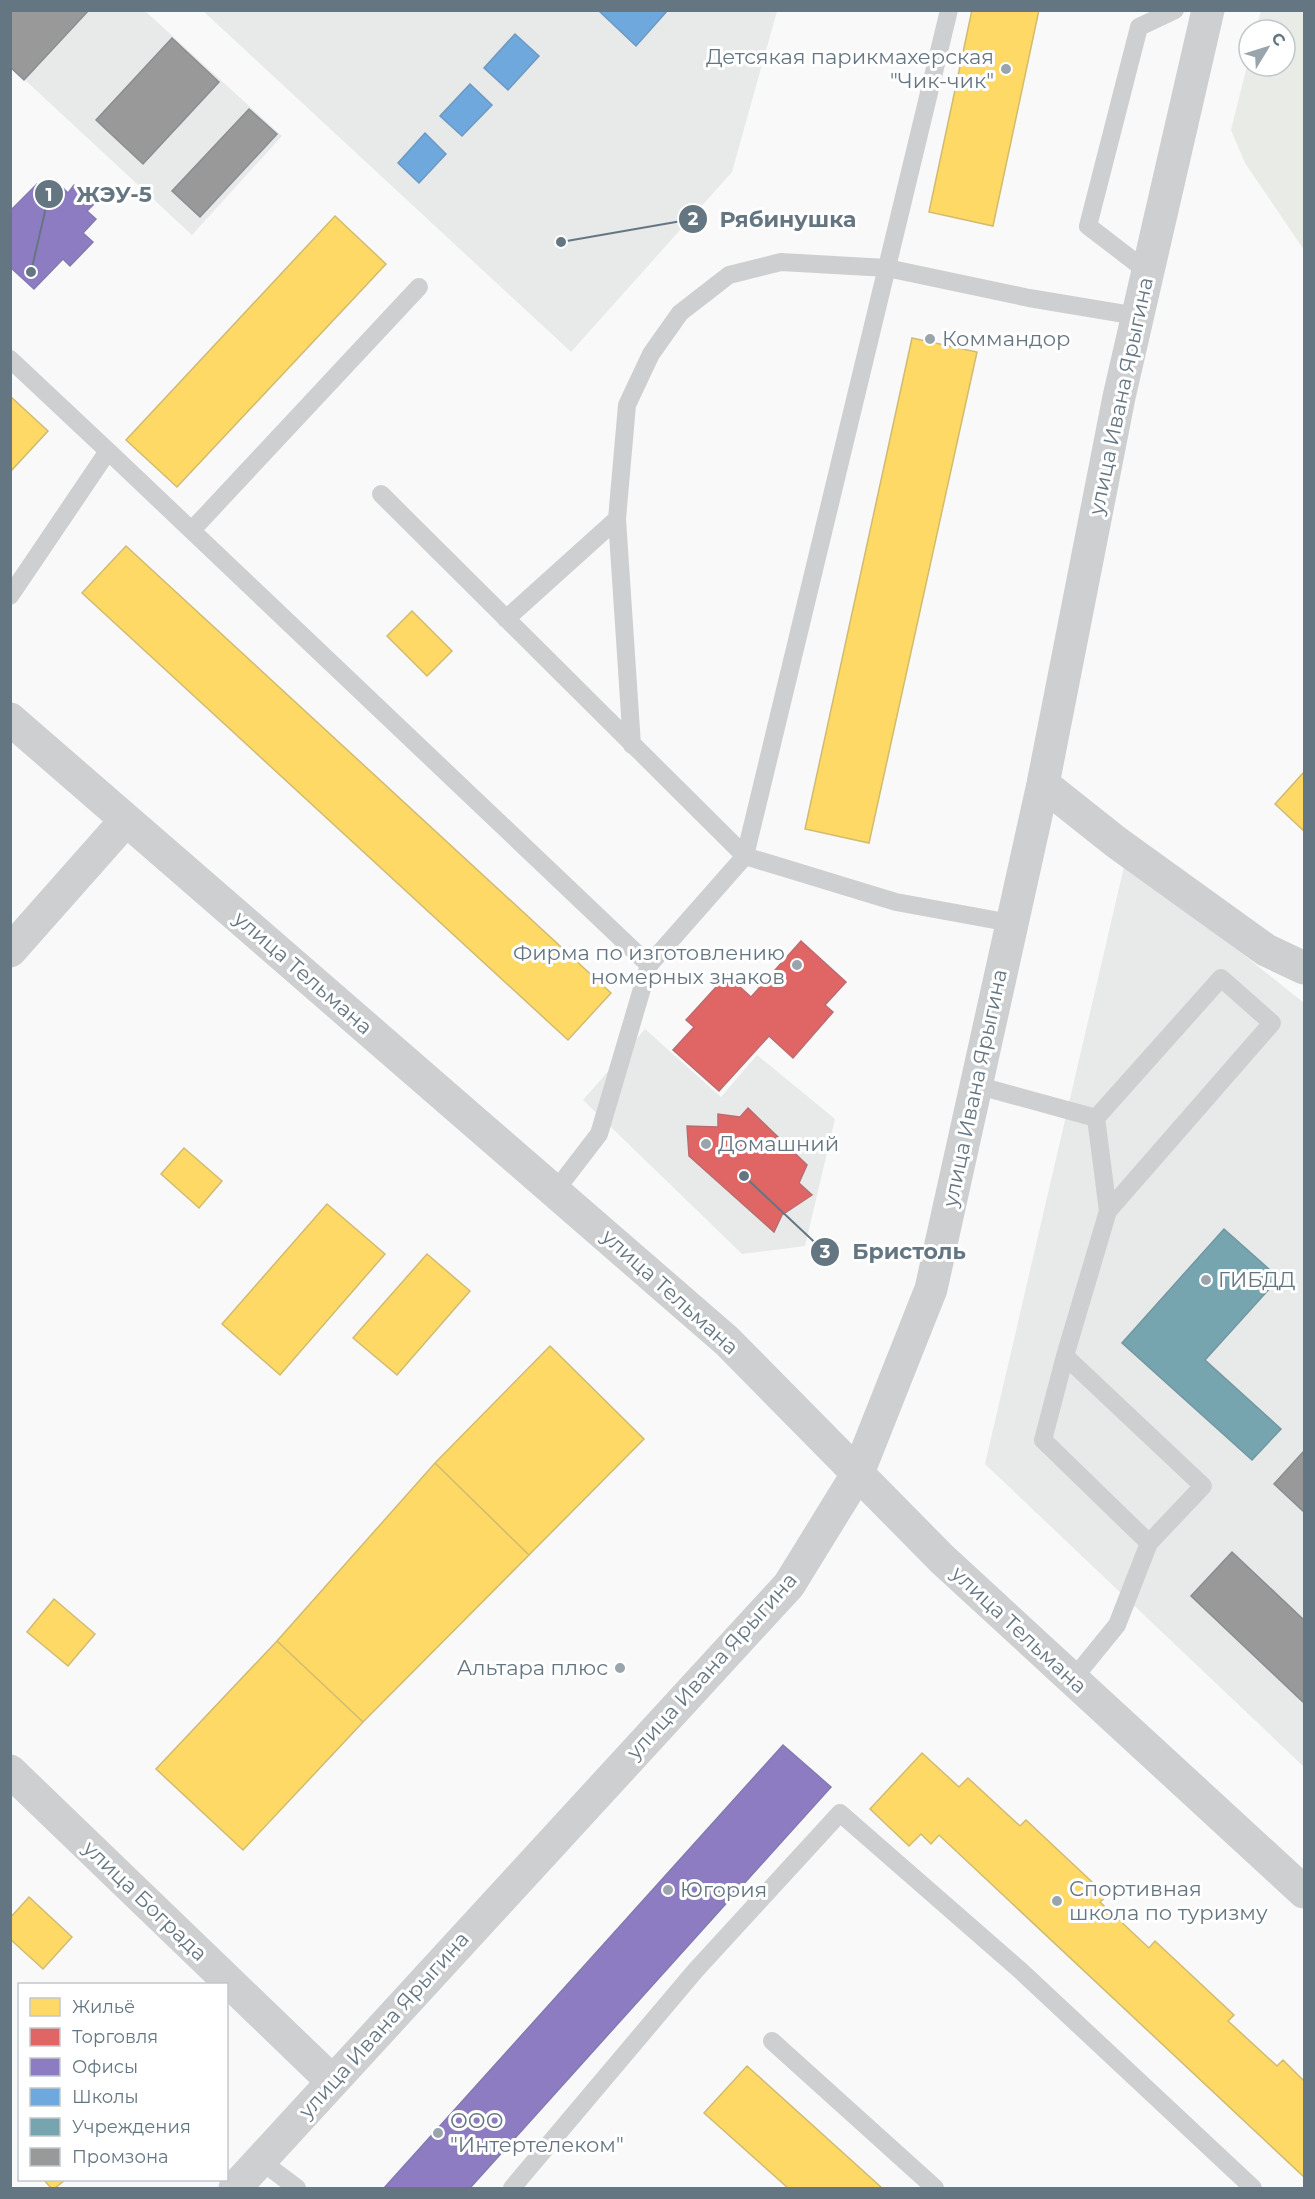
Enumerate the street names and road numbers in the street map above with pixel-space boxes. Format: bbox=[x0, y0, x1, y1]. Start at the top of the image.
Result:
street label: улица Ивана Ярыгина bbox=[1083, 275, 1158, 518]
street label: улица Тельмана bbox=[228, 905, 378, 1040]
street label: улица Ивана Ярыгина bbox=[937, 967, 1012, 1210]
street label: улица Тельмана bbox=[596, 1223, 744, 1360]
street label: улица Тельмана bbox=[946, 1560, 1092, 1699]
street label: улица Ивана Ярыгина bbox=[621, 1567, 802, 1765]
street label: улица Бограда bbox=[78, 1835, 212, 1966]
street label: улица Ивана Ярыгина bbox=[293, 1926, 474, 2124]

